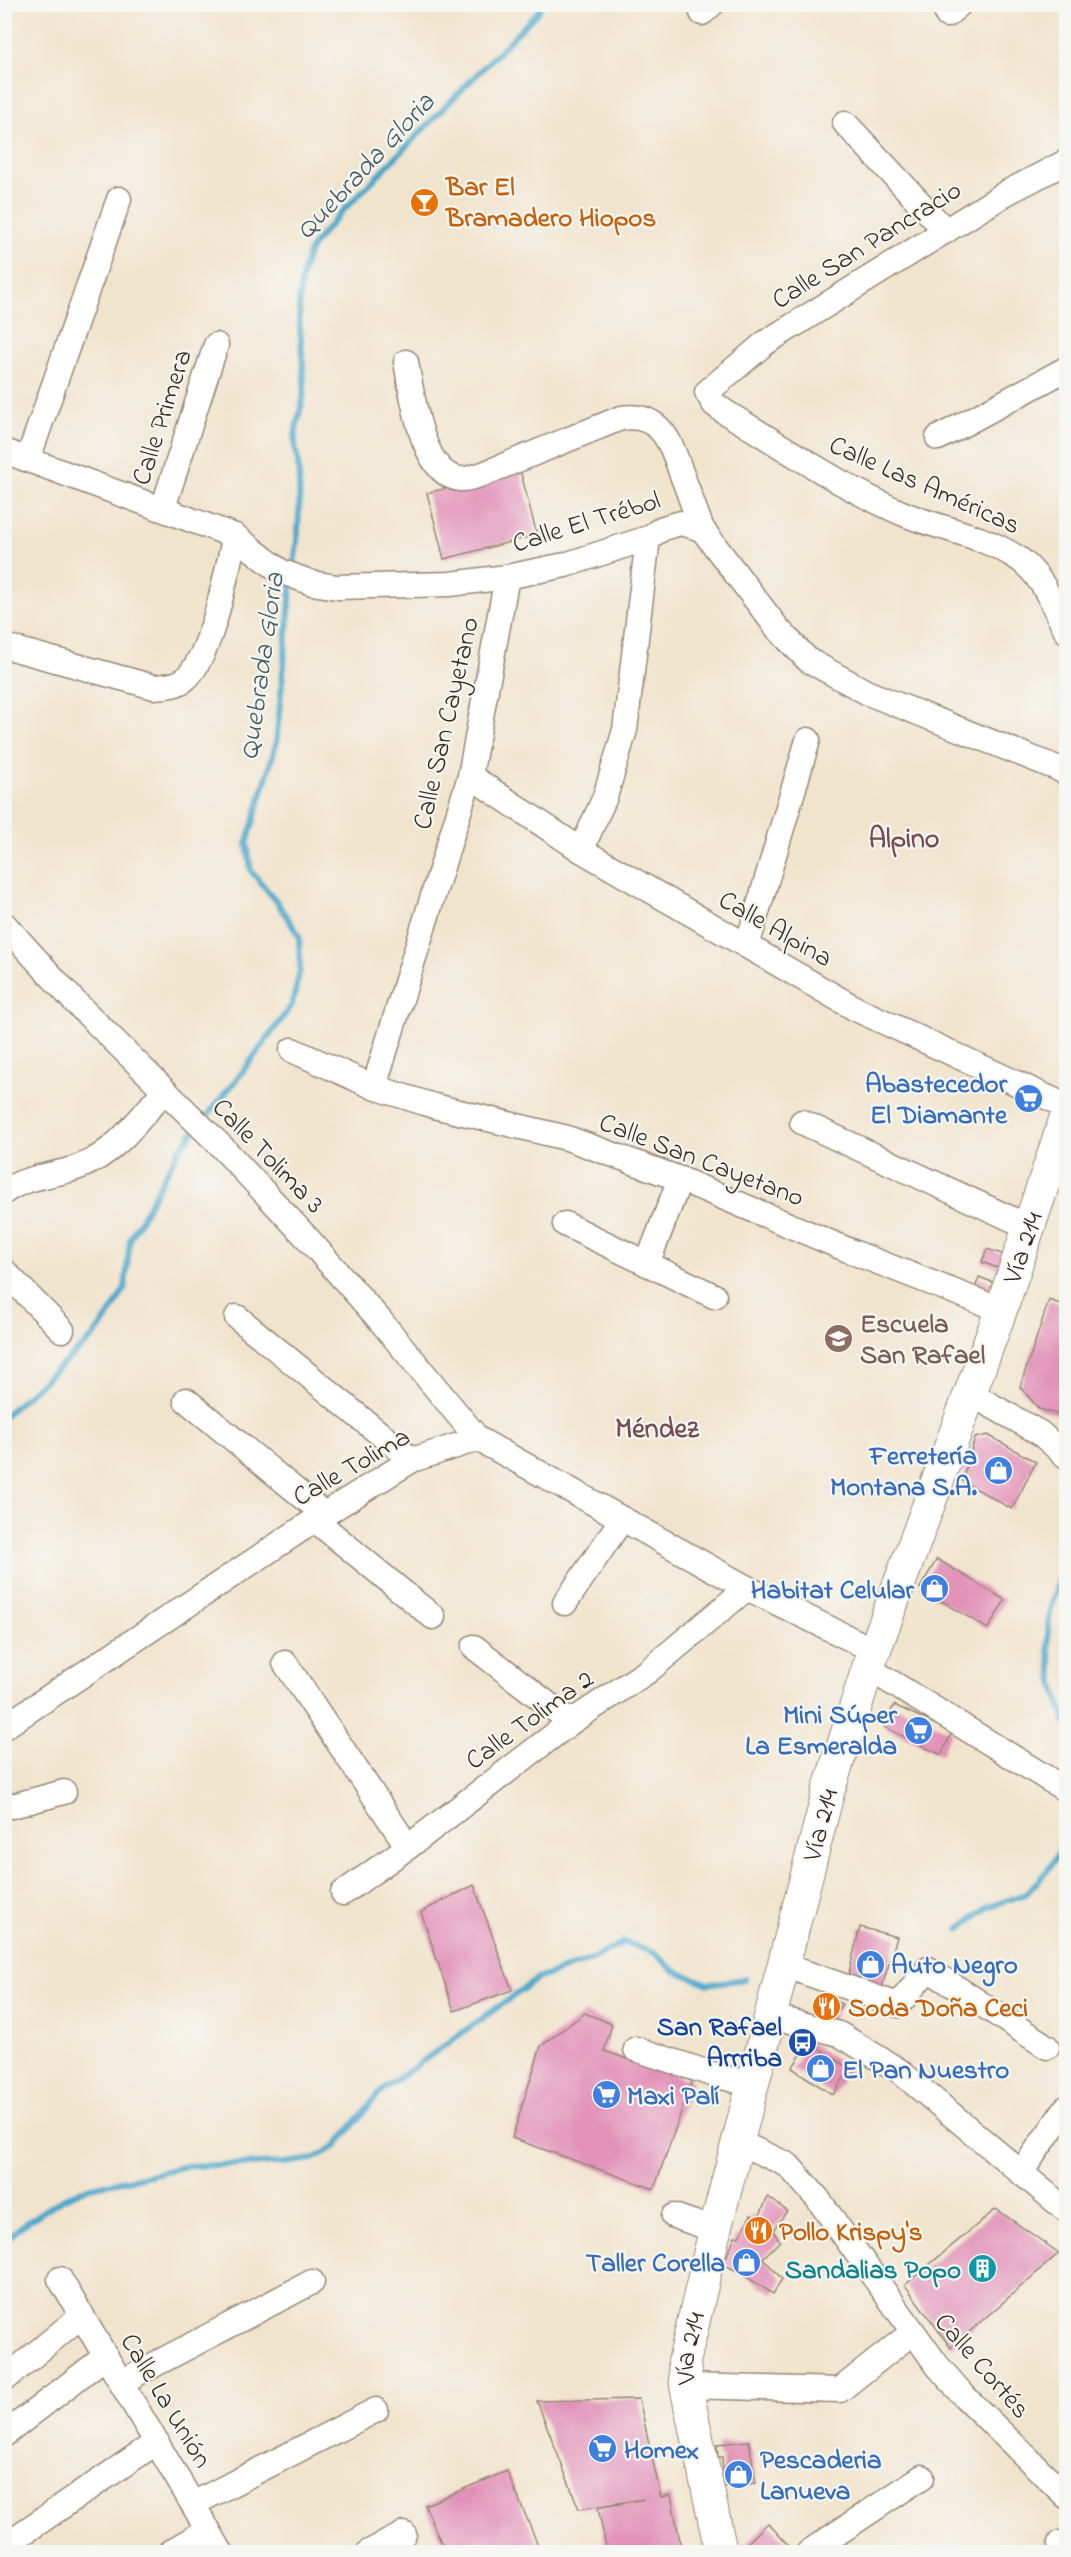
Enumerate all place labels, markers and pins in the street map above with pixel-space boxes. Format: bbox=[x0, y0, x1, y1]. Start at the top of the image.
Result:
place label: Bar El Bramadero Hiopos bbox=[444, 169, 656, 239]
bar icon: Bar El Bramadero Hiopos bbox=[409, 186, 441, 218]
place label: Abastecedor El Diamante bbox=[865, 1066, 1008, 1136]
supermarket icon: Abastecedor El Diamante bbox=[1012, 1083, 1044, 1115]
place label: Escuela San Rafael bbox=[860, 1306, 985, 1376]
school or university icon: Escuela San Rafael bbox=[823, 1323, 855, 1355]
place label: Ferretería Montana S.A. bbox=[830, 1438, 977, 1508]
shop icon: Ferretería Montana S.A. bbox=[982, 1455, 1014, 1487]
place label: Habitat Celular bbox=[751, 1572, 915, 1611]
shop icon: Habitat Celular bbox=[919, 1573, 951, 1605]
place label: Mini Súper La Esmeralda bbox=[745, 1697, 898, 1767]
supermarket icon: Mini Súper La Esmeralda bbox=[902, 1714, 934, 1746]
place label: Auto Negro bbox=[891, 1947, 1018, 1987]
shop icon: Auto Negro bbox=[854, 1948, 886, 1980]
place label: Soda Doña Ceci bbox=[848, 1990, 1028, 2029]
restaurant icon: Soda Doña Ceci bbox=[811, 1991, 843, 2023]
place label: San Rafael Arrriba bbox=[657, 2009, 782, 2079]
bus stop icon: San Rafael Arrriba bbox=[787, 2026, 819, 2058]
place label: El Pan Nuestro bbox=[842, 2052, 1009, 2091]
shop icon: El Pan Nuestro bbox=[805, 2053, 837, 2085]
place label: Maxi Palí bbox=[627, 2078, 720, 2117]
supermarket icon: Maxi Palí bbox=[590, 2079, 622, 2111]
place label: Pollo Krispy's bbox=[779, 2214, 922, 2253]
restaurant icon: Pollo Krispy's bbox=[742, 2215, 774, 2247]
place label: Taller Corella bbox=[586, 2245, 725, 2284]
shop icon: Taller Corella bbox=[730, 2246, 762, 2278]
place label: Sandalias Popo bbox=[785, 2252, 961, 2291]
building icon: Sandalias Popo bbox=[966, 2253, 998, 2285]
place label: Homex bbox=[624, 2432, 699, 2471]
supermarket icon: Homex bbox=[587, 2433, 619, 2465]
place label: Pescaderia Lanueva bbox=[760, 2442, 882, 2512]
shop icon: Pescaderia Lanueva bbox=[723, 2459, 755, 2491]

